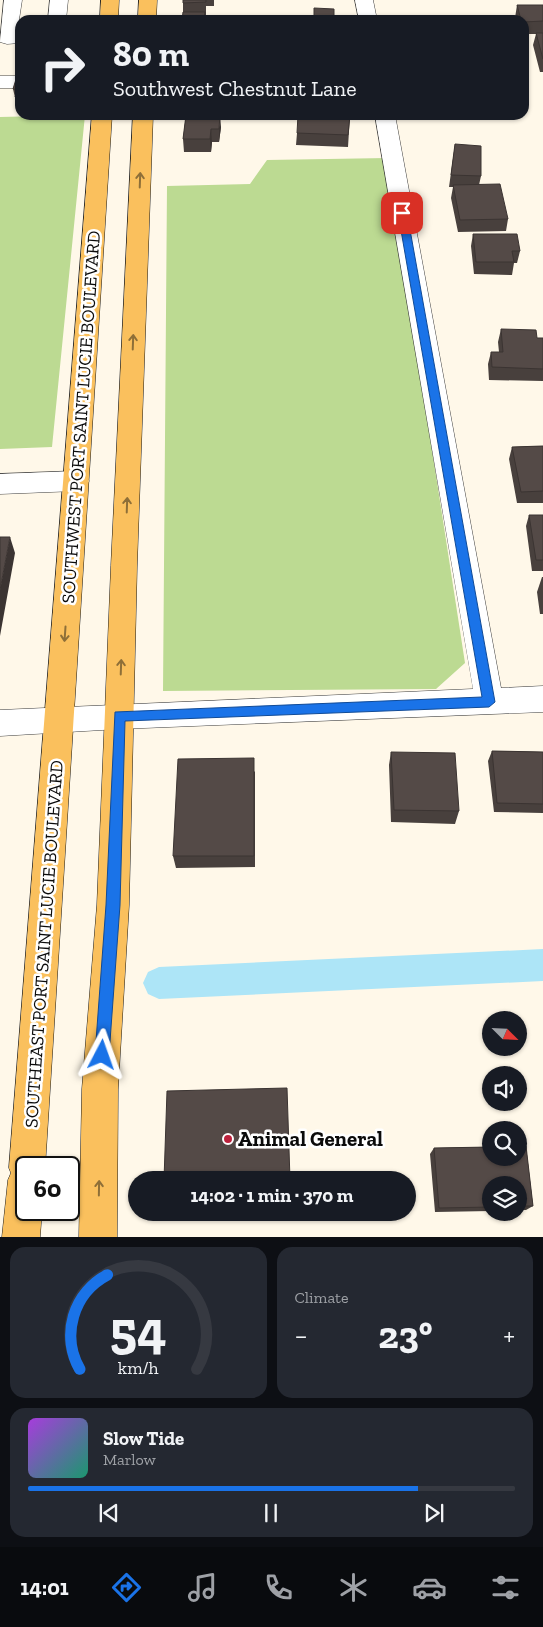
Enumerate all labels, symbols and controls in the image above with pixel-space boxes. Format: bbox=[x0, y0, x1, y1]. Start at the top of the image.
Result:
text: 80 m bbox=[113, 33, 189, 75]
icon: right bbox=[30, 35, 95, 100]
text: Southwest Chestnut Lane bbox=[113, 75, 357, 102]
one-way arrow bbox=[136, 172, 145, 188]
pin bbox=[381, 192, 423, 234]
icon: arrive bbox=[388, 199, 416, 227]
street label: SOUTHWEST PORT SAINT LUCIE BOULEVARD bbox=[57, 230, 105, 604]
one-way arrow bbox=[129, 335, 138, 351]
one-way arrow bbox=[122, 497, 131, 513]
one-way arrow bbox=[61, 626, 70, 642]
one-way arrow bbox=[116, 659, 126, 676]
street label: SOUTHEAST PORT SAINT LUCIE BOULEVARD bbox=[20, 759, 68, 1129]
north arrow bbox=[482, 1011, 528, 1056]
map controls bbox=[482, 1011, 527, 1221]
position arrow bbox=[75, 1028, 127, 1080]
button: sound bbox=[482, 1066, 527, 1111]
button: search bbox=[482, 1121, 527, 1166]
place label: Animal General bbox=[238, 1126, 383, 1151]
marker: Animal General bbox=[222, 1133, 234, 1145]
speed limit sign: 60 bbox=[15, 1156, 80, 1221]
button: layers bbox=[482, 1176, 527, 1221]
one-way arrow bbox=[94, 1181, 104, 1197]
text: 14:02 · 1 min · 370 m bbox=[191, 1184, 353, 1207]
text: Climate bbox=[295, 1288, 349, 1307]
text: 54 bbox=[110, 1299, 167, 1361]
text: 23° bbox=[378, 1312, 433, 1358]
text: − bbox=[295, 1319, 308, 1352]
text: + bbox=[503, 1319, 515, 1352]
text: km/h bbox=[118, 1357, 159, 1379]
text: Slow Tide bbox=[103, 1427, 184, 1450]
text: Marlow bbox=[103, 1450, 156, 1469]
icon: previous bbox=[95, 1499, 123, 1527]
icon: pause bbox=[257, 1499, 285, 1527]
icon: next bbox=[420, 1499, 448, 1527]
icon: directions bbox=[109, 1570, 144, 1605]
icon: music bbox=[185, 1570, 220, 1605]
icon: phone bbox=[261, 1570, 296, 1605]
icon: climate bbox=[336, 1570, 371, 1605]
icon: car bbox=[412, 1570, 447, 1605]
icon: filters bbox=[488, 1570, 523, 1605]
text: 14:01 bbox=[20, 1574, 69, 1601]

